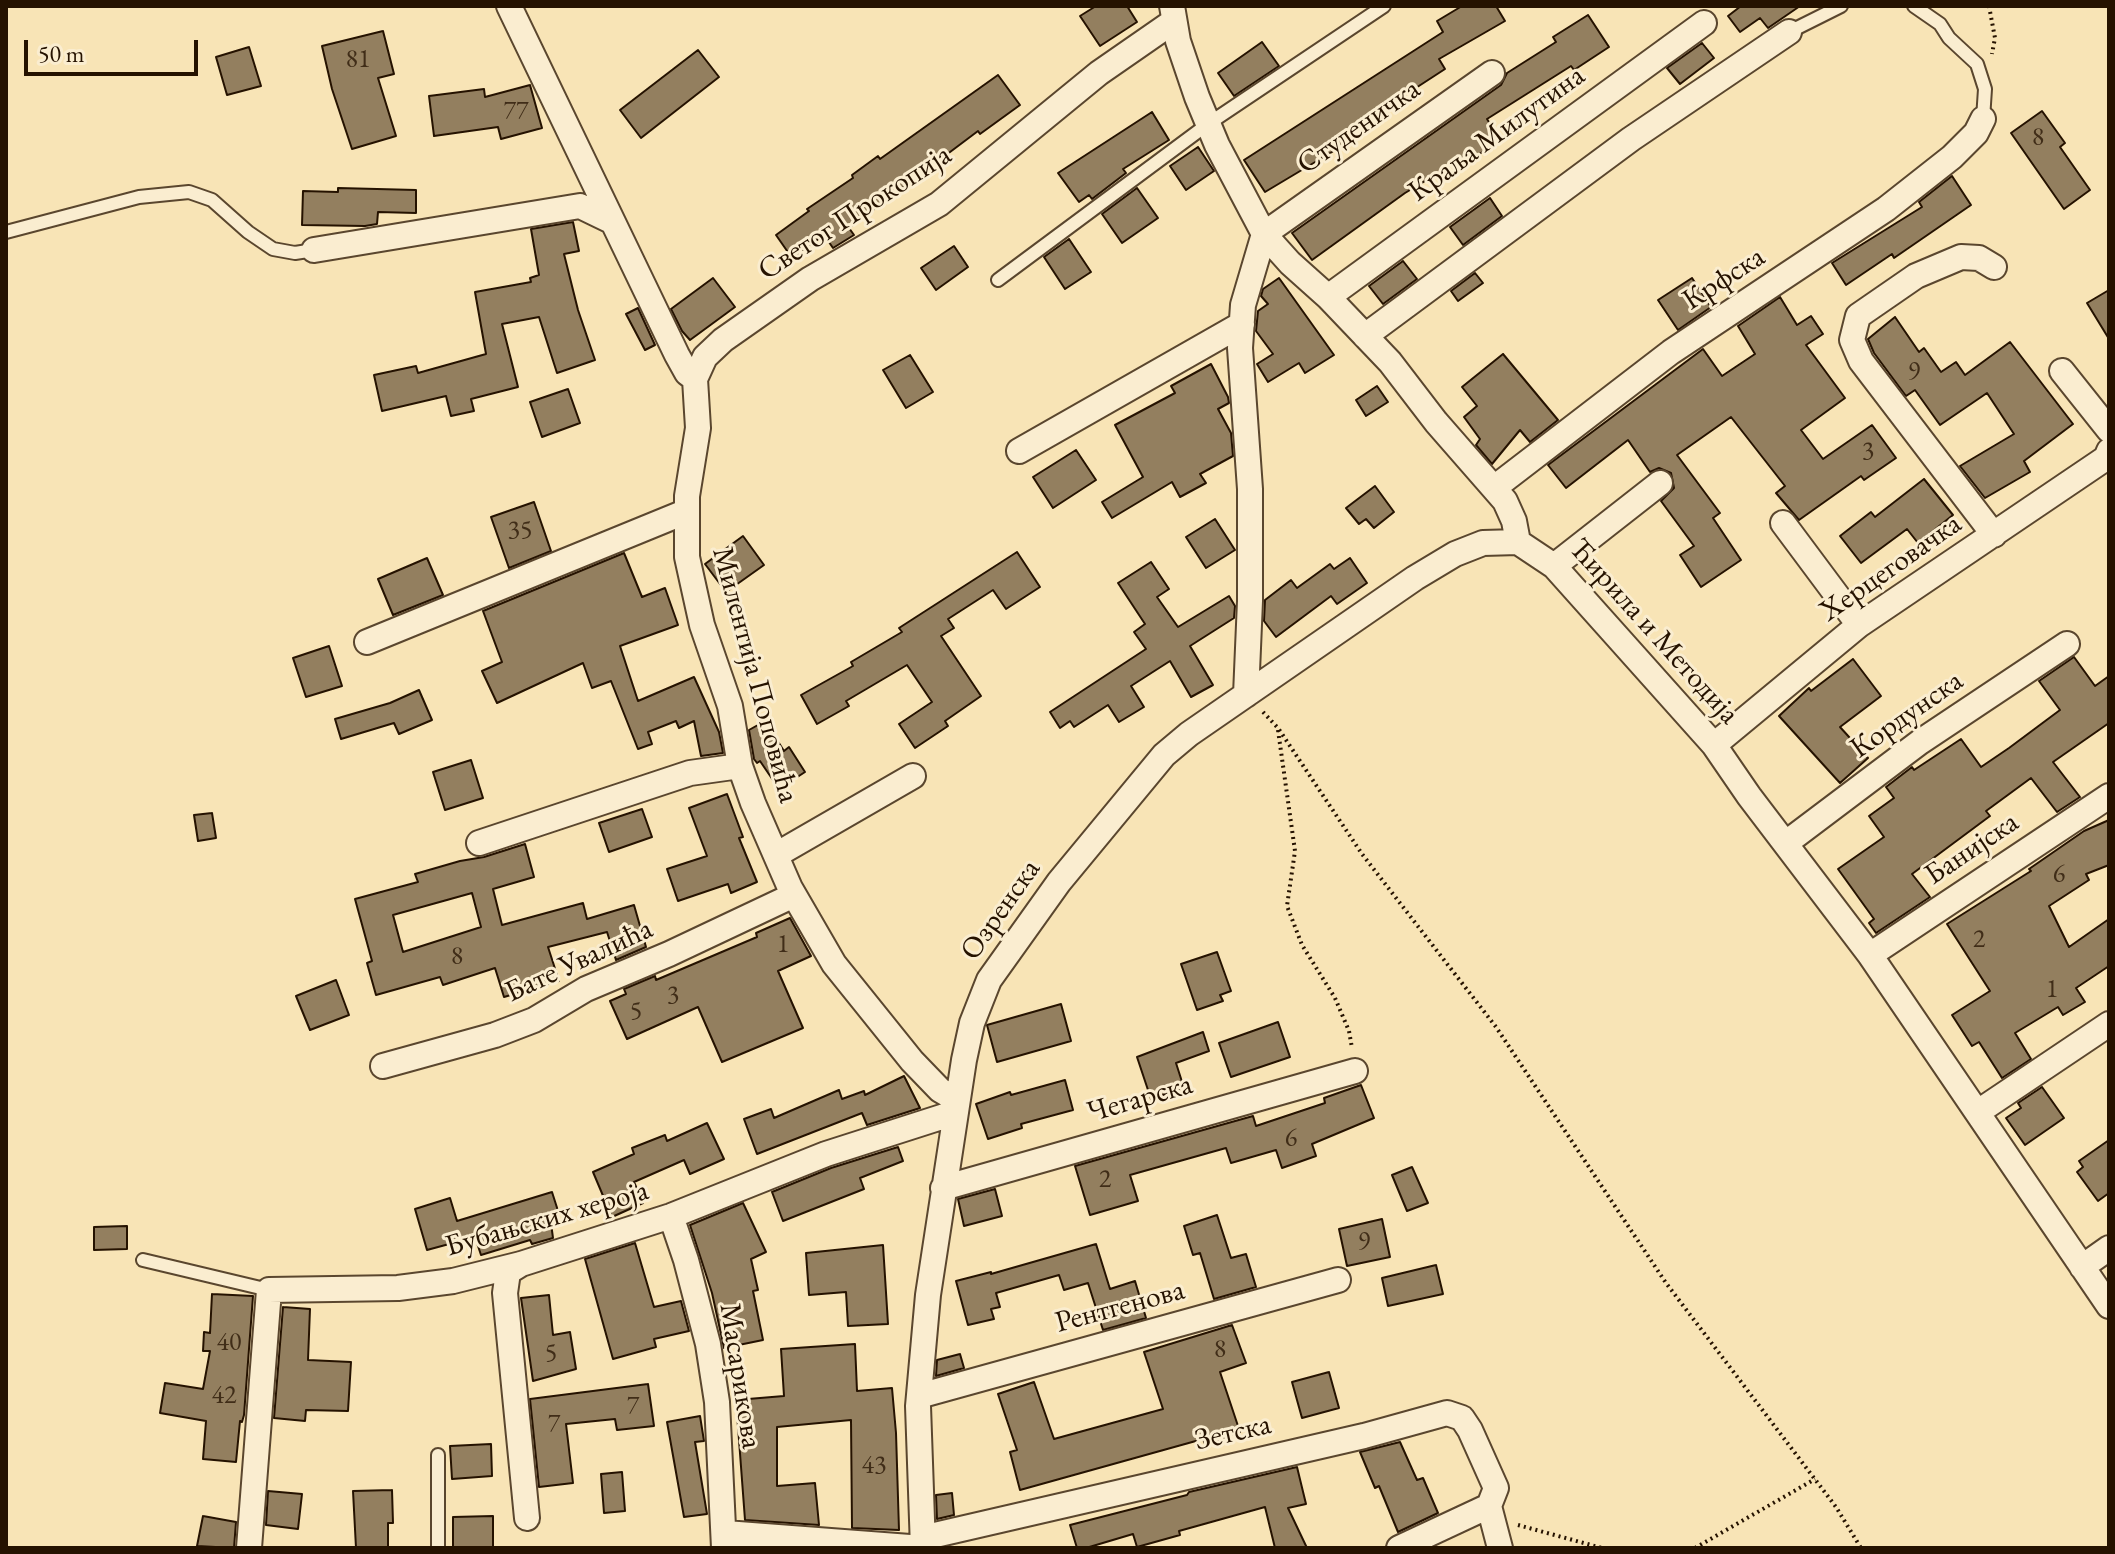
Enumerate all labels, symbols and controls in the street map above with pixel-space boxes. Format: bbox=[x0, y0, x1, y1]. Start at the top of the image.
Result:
scale bar bbox=[28, 24, 202, 74]
text: 50 m bbox=[38, 38, 85, 69]
house number: 81 bbox=[346, 44, 370, 76]
street label: Краља Милутина bbox=[1402, 58, 1592, 210]
street label: Студеничка bbox=[1290, 71, 1428, 183]
house number: 77 bbox=[504, 96, 528, 128]
house number: 8 bbox=[2032, 122, 2044, 154]
street label: Светог Прокопија bbox=[752, 137, 958, 289]
street label: Крфска bbox=[1676, 239, 1772, 319]
house number: 9 bbox=[1908, 357, 1920, 389]
house number: 3 bbox=[1862, 436, 1874, 468]
street label: Херцеговачка bbox=[1813, 506, 1969, 630]
house number: 35 bbox=[508, 515, 532, 547]
street label: Ћирила и Методија bbox=[1562, 532, 1746, 732]
street label: Милентија Поповића bbox=[704, 543, 806, 807]
street label: Кордунска bbox=[1844, 663, 1970, 767]
street label: Банијска bbox=[1918, 805, 2026, 893]
street label: Озренска bbox=[953, 853, 1049, 967]
house number: 6 bbox=[2053, 859, 2065, 891]
street label: Бате Увалића bbox=[500, 911, 658, 1011]
house number: 2 bbox=[1973, 924, 1985, 956]
house number: 1 bbox=[777, 929, 789, 961]
house number: 8 bbox=[451, 941, 463, 973]
house number: 1 bbox=[2046, 974, 2058, 1006]
house number: 3 bbox=[667, 980, 679, 1012]
house number: 5 bbox=[630, 996, 642, 1028]
street label: Чегарска bbox=[1083, 1067, 1197, 1131]
house number: 6 bbox=[1285, 1123, 1297, 1155]
house number: 2 bbox=[1099, 1164, 1111, 1196]
street label: Бубањских хероја bbox=[441, 1173, 653, 1265]
house number: 9 bbox=[1358, 1227, 1370, 1259]
street label: Рентгенова bbox=[1052, 1273, 1188, 1341]
street label: Масарикова bbox=[711, 1301, 769, 1451]
house number: 40 bbox=[217, 1327, 241, 1359]
house number: 8 bbox=[1214, 1334, 1226, 1366]
house number: 5 bbox=[545, 1338, 557, 1370]
house number: 42 bbox=[212, 1380, 236, 1412]
house number: 7 bbox=[627, 1391, 639, 1423]
street label: Зетска bbox=[1191, 1407, 1275, 1459]
house number: 7 bbox=[548, 1409, 560, 1441]
house number: 43 bbox=[862, 1450, 886, 1482]

